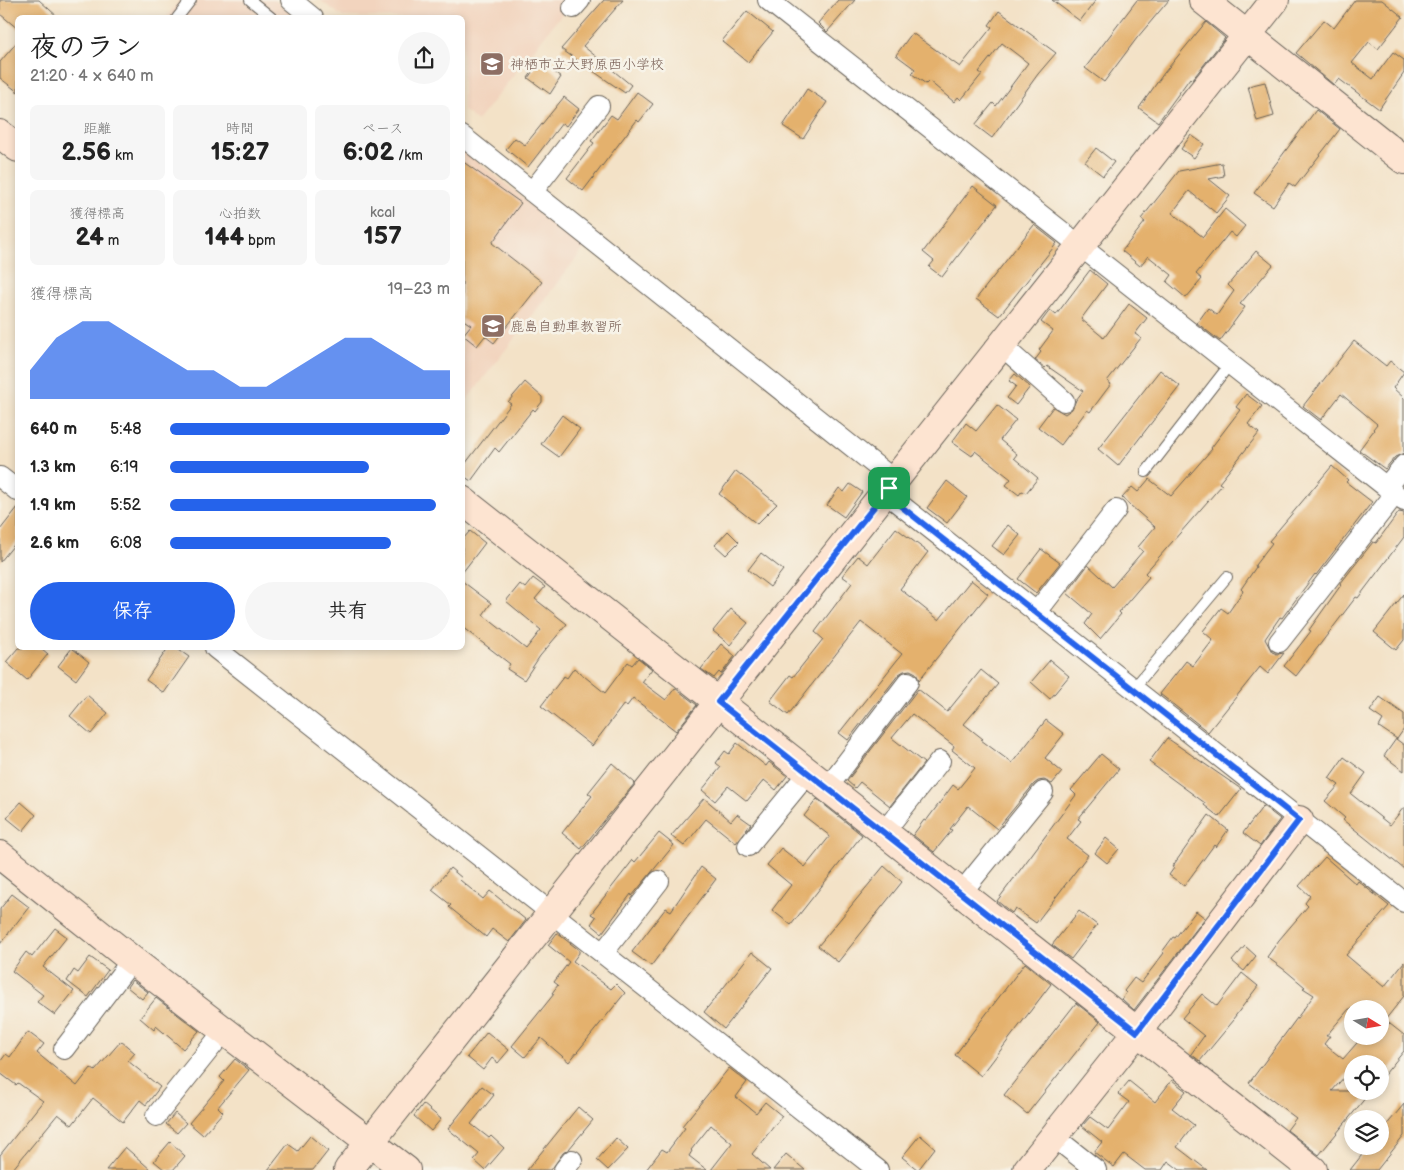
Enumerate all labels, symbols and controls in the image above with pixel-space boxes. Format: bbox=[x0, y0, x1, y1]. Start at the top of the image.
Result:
text: 夜のラン bbox=[30, 31, 142, 64]
button: share bbox=[398, 32, 450, 84]
school or university icon: 神栖市立大野原西小学校 bbox=[479, 51, 505, 77]
place label: 神栖市立大野原西小学校 bbox=[510, 56, 664, 73]
text: 21:20 · 4 × 640 m bbox=[30, 67, 153, 86]
text: 距離 bbox=[83, 120, 111, 137]
text: 時間 bbox=[226, 120, 254, 137]
text: ペース bbox=[362, 120, 403, 137]
text: 2.56 bbox=[61, 137, 111, 168]
text: 15:27 bbox=[210, 137, 270, 168]
text: 6:02 bbox=[343, 137, 394, 168]
text: km bbox=[111, 147, 133, 164]
text: /km bbox=[394, 147, 423, 164]
text: kcal bbox=[370, 204, 395, 221]
text: 獲得標高 bbox=[69, 205, 125, 222]
text: 心拍数 bbox=[219, 205, 261, 222]
text: 157 bbox=[363, 221, 402, 252]
text: 24 bbox=[75, 222, 104, 253]
text: 144 bbox=[204, 222, 244, 253]
text: m bbox=[104, 232, 119, 249]
text: bpm bbox=[244, 232, 276, 249]
text: 19–23 m bbox=[388, 280, 450, 299]
text: 獲得標高 bbox=[30, 285, 94, 304]
school or university icon: 鹿島自動車教習所 bbox=[480, 313, 506, 339]
place label: 鹿島自動車教習所 bbox=[510, 318, 622, 335]
text: 640 m bbox=[30, 420, 77, 439]
text: 5:48 bbox=[110, 420, 142, 439]
text: 1.3 km bbox=[30, 458, 76, 477]
text: 6:19 bbox=[110, 458, 138, 477]
pin bbox=[868, 467, 910, 509]
icon: arrive bbox=[875, 474, 903, 502]
text: 1.9 km bbox=[30, 496, 76, 515]
text: 5:52 bbox=[110, 496, 141, 515]
text: 2.6 km bbox=[30, 534, 79, 553]
text: 6:08 bbox=[110, 534, 142, 553]
button: 保存 bbox=[30, 582, 235, 640]
button: 共有 bbox=[245, 582, 450, 640]
north arrow bbox=[1344, 1000, 1389, 1045]
map controls bbox=[1344, 1000, 1389, 1155]
button: locate bbox=[1344, 1055, 1389, 1100]
button: layers bbox=[1344, 1110, 1389, 1155]

